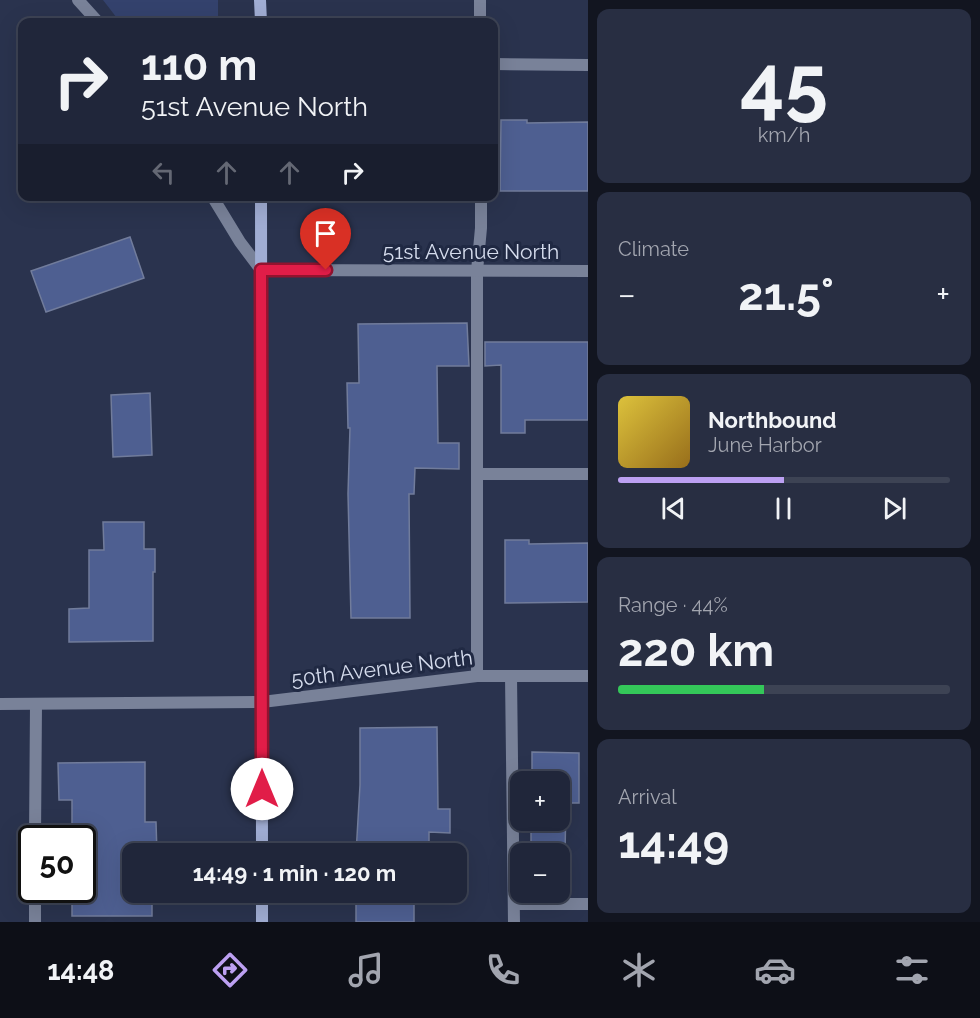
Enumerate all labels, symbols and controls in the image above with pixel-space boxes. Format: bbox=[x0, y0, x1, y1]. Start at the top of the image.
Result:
text: 45 bbox=[740, 38, 828, 129]
text: 110 m bbox=[141, 41, 257, 90]
icon: right bbox=[42, 42, 120, 120]
text: 51st Avenue North bbox=[141, 91, 368, 122]
text: km/h bbox=[758, 123, 810, 147]
icon: left bbox=[147, 156, 180, 189]
icon: ahead bbox=[210, 156, 243, 189]
icon: ahead bbox=[273, 156, 306, 189]
icon: right bbox=[336, 156, 369, 189]
pin bbox=[300, 208, 351, 270]
icon: arrive bbox=[309, 217, 342, 250]
text: Climate bbox=[618, 237, 689, 261]
street label: 51st Avenue North bbox=[383, 239, 559, 264]
text: 21.5° bbox=[738, 268, 834, 321]
text: − bbox=[618, 275, 636, 314]
text: + bbox=[936, 275, 950, 314]
text: Northbound bbox=[708, 407, 837, 433]
text: June Harbor bbox=[708, 433, 822, 457]
icon: previous bbox=[657, 492, 690, 525]
icon: pause bbox=[767, 492, 800, 525]
icon: next bbox=[878, 492, 911, 525]
text: Range · 44% bbox=[618, 593, 728, 617]
text: 220 km bbox=[618, 624, 774, 677]
street label: 50th Avenue North bbox=[290, 644, 474, 692]
position arrow bbox=[230, 757, 294, 821]
map controls bbox=[510, 771, 570, 903]
button: + bbox=[510, 771, 570, 831]
text: Arrival bbox=[618, 785, 677, 809]
text: 14:49 bbox=[618, 816, 729, 869]
speed limit sign: 50 bbox=[18, 825, 96, 903]
button: − bbox=[510, 843, 570, 903]
text: 14:49 · 1 min · 120 m bbox=[193, 860, 396, 886]
icon: directions bbox=[209, 949, 251, 991]
icon: music bbox=[345, 949, 387, 991]
icon: phone bbox=[482, 949, 524, 991]
icon: climate bbox=[618, 949, 660, 991]
icon: car bbox=[754, 949, 796, 991]
icon: filters bbox=[891, 949, 933, 991]
text: 14:48 bbox=[47, 955, 114, 986]

